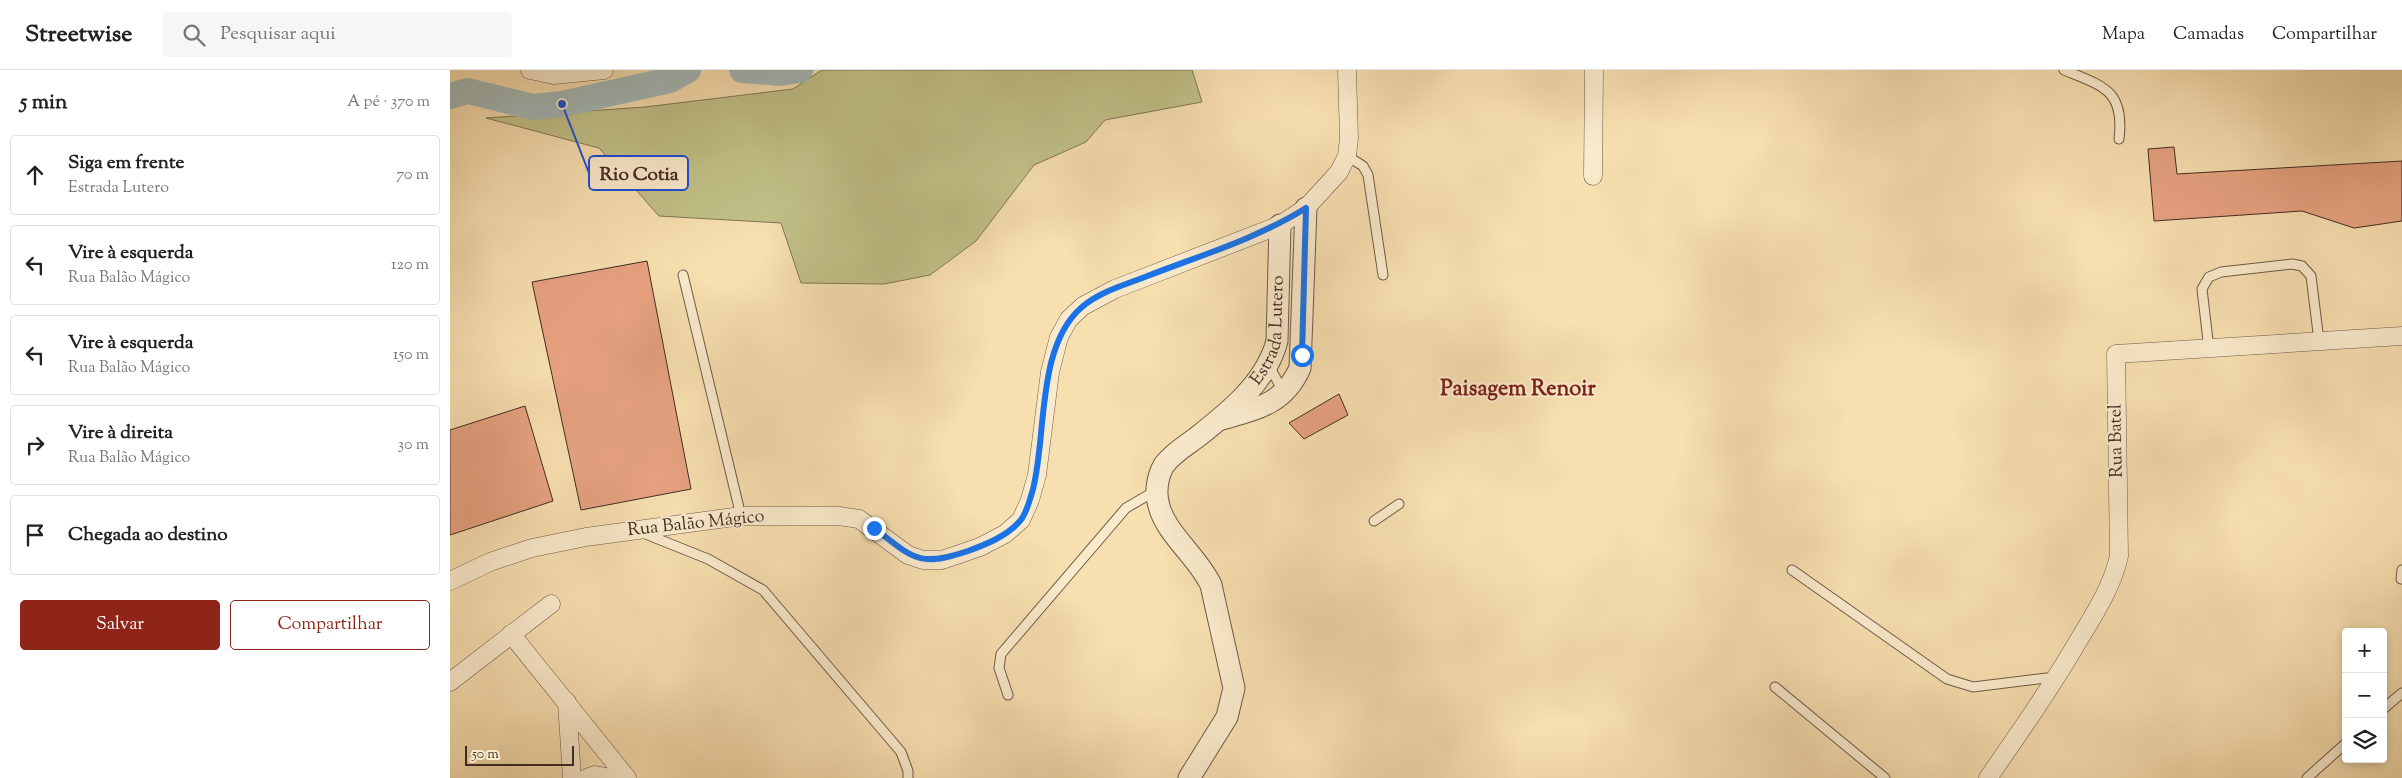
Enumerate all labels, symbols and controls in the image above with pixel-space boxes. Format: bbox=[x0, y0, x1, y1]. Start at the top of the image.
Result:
search box bbox=[162, 12, 512, 57]
text: Streetwise bbox=[25, 18, 132, 52]
icon: search bbox=[180, 21, 208, 49]
text: Pesquisar aqui bbox=[220, 21, 336, 48]
text: Mapa bbox=[2102, 22, 2145, 48]
text: Camadas bbox=[2173, 22, 2244, 48]
text: Compartilhar bbox=[2272, 22, 2377, 48]
text: 5 min bbox=[20, 88, 67, 118]
text: A pé · 370 m bbox=[347, 91, 430, 114]
text: Siga em frente bbox=[68, 150, 184, 177]
callout: Rio Cotia bbox=[589, 156, 688, 190]
icon: ahead bbox=[21, 161, 49, 189]
text: Rio Cotia bbox=[599, 162, 679, 189]
text: 70 m bbox=[396, 164, 429, 187]
text: Estrada Lutero bbox=[68, 177, 169, 200]
text: Vire à esquerda bbox=[68, 240, 194, 267]
icon: left bbox=[21, 251, 49, 279]
text: 120 m bbox=[391, 254, 429, 277]
text: Rua Balão Mágico bbox=[68, 267, 190, 290]
street label: Estrada Lutero bbox=[1245, 275, 1292, 391]
text: Vire à esquerda bbox=[68, 330, 194, 357]
icon: left bbox=[21, 341, 49, 369]
text: 150 m bbox=[393, 344, 429, 367]
route start bbox=[1291, 344, 1314, 367]
text: Rua Balão Mágico bbox=[68, 357, 190, 380]
district label: Paisagem Renoir bbox=[1440, 374, 1596, 406]
street label: Rua Batel bbox=[2103, 404, 2131, 478]
text: Vire à direita bbox=[68, 420, 173, 447]
icon: right bbox=[21, 431, 49, 459]
text: 30 m bbox=[398, 434, 429, 457]
text: Rua Balão Mágico bbox=[68, 447, 190, 470]
street label: Rua Balão Mágico bbox=[626, 504, 766, 544]
route end bbox=[863, 517, 886, 540]
icon: arrive bbox=[21, 521, 49, 549]
text: Chegada ao destino bbox=[68, 522, 228, 549]
button: Salvar bbox=[20, 600, 220, 650]
button: Compartilhar bbox=[230, 600, 430, 650]
map controls bbox=[2342, 628, 2387, 763]
button: + bbox=[2342, 628, 2387, 673]
button: − bbox=[2342, 673, 2387, 718]
button: layers bbox=[2342, 718, 2387, 763]
scale bar bbox=[465, 743, 574, 766]
text: 50 m bbox=[472, 745, 499, 765]

